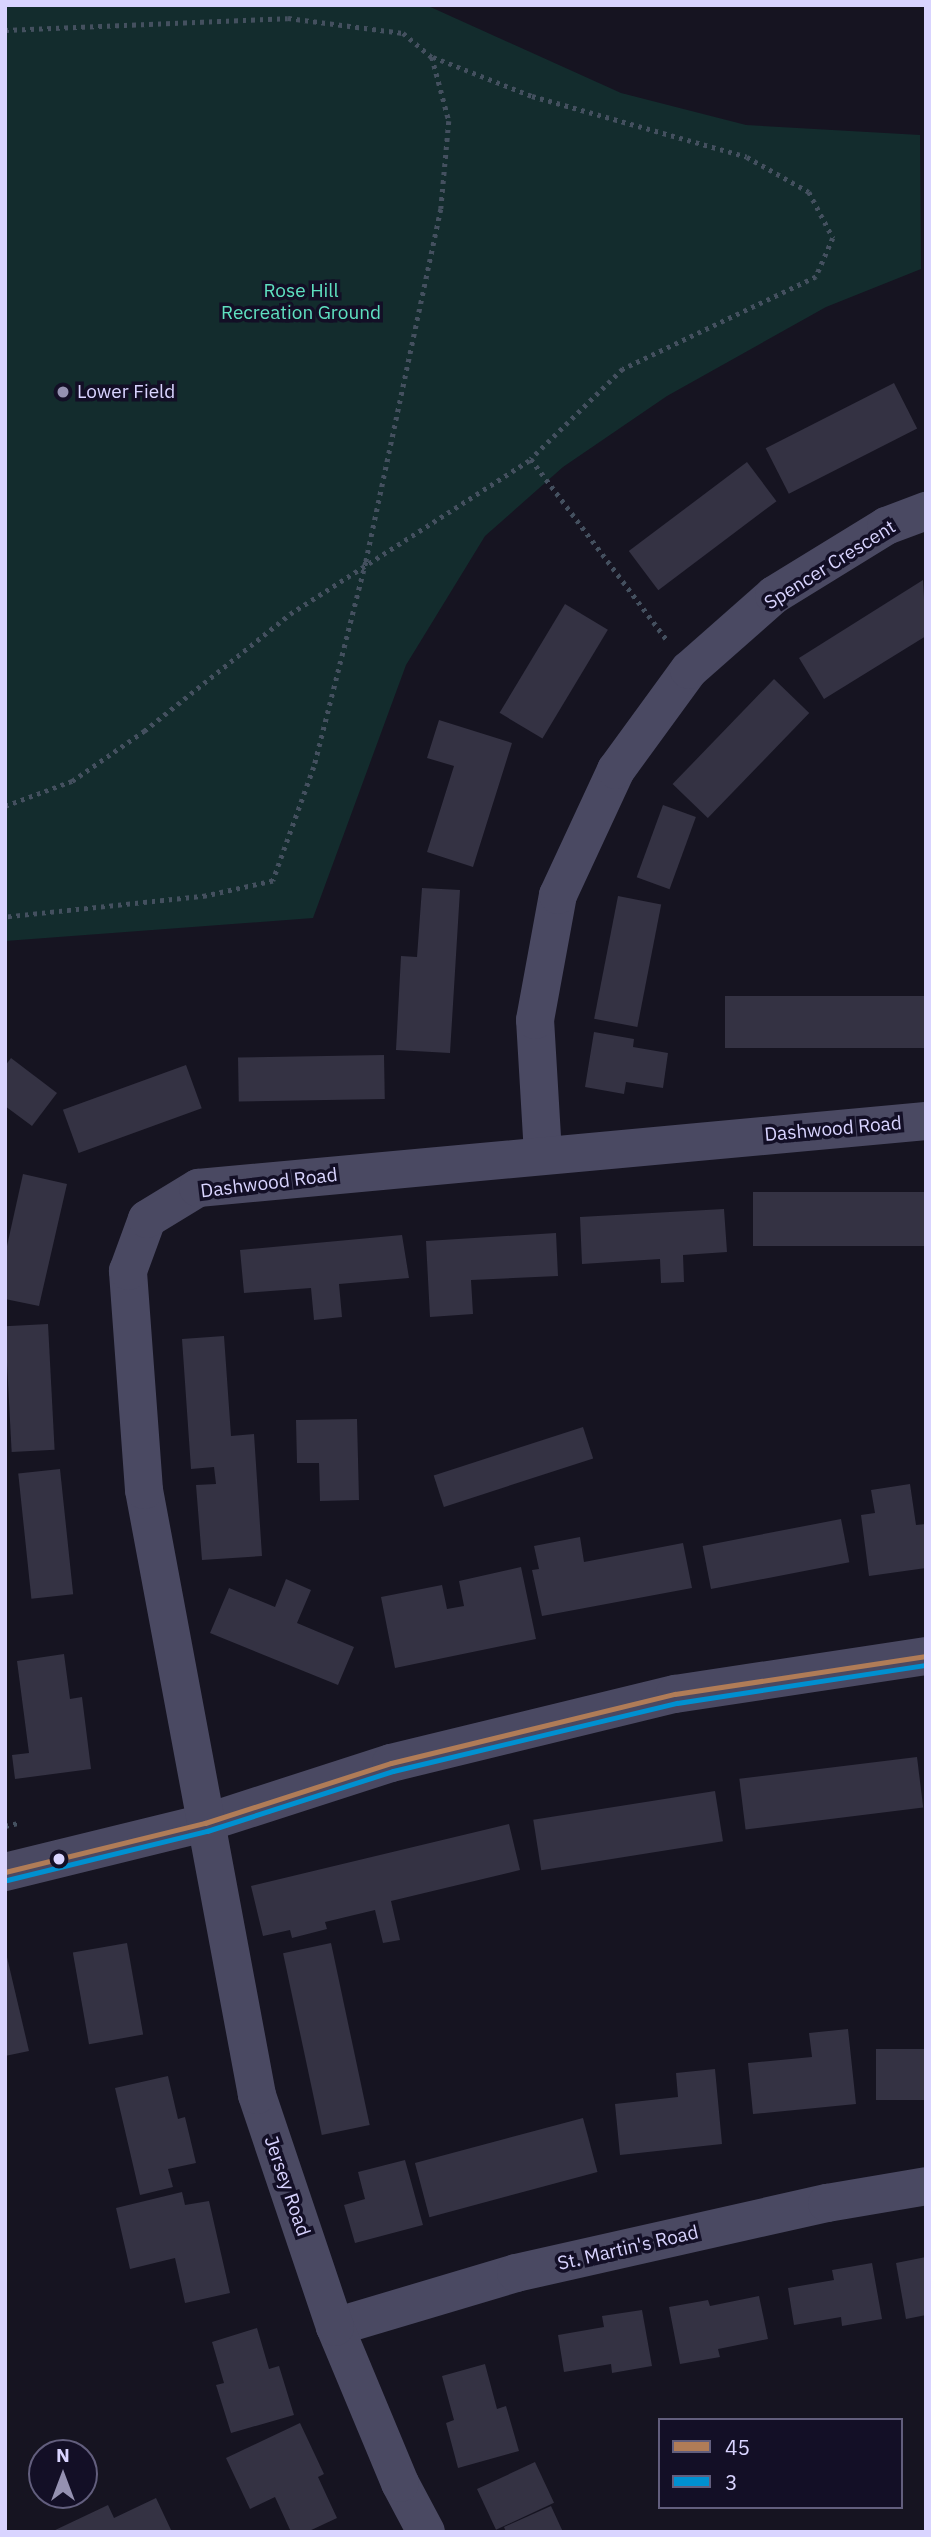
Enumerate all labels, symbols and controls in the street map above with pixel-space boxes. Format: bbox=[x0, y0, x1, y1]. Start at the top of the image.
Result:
park label: Rose Hill Recreation Ground bbox=[221, 280, 381, 324]
place label: Lower Field bbox=[77, 381, 175, 403]
marker: Lower Field bbox=[55, 384, 71, 400]
street label: Spencer Crescent bbox=[760, 516, 900, 614]
street label: Dashwood Road bbox=[763, 1112, 903, 1146]
street label: Dashwood Road bbox=[199, 1163, 339, 1203]
unlabelled marker bbox=[52, 1852, 66, 1866]
street label: Jersey Road bbox=[259, 2133, 315, 2239]
street label: St. Martin's Road bbox=[555, 2221, 701, 2275]
legend bbox=[658, 2418, 903, 2509]
text: 45 bbox=[725, 2433, 750, 2461]
north arrow bbox=[28, 2439, 98, 2509]
text: N bbox=[56, 2443, 70, 2467]
text: 3 bbox=[725, 2468, 738, 2496]

